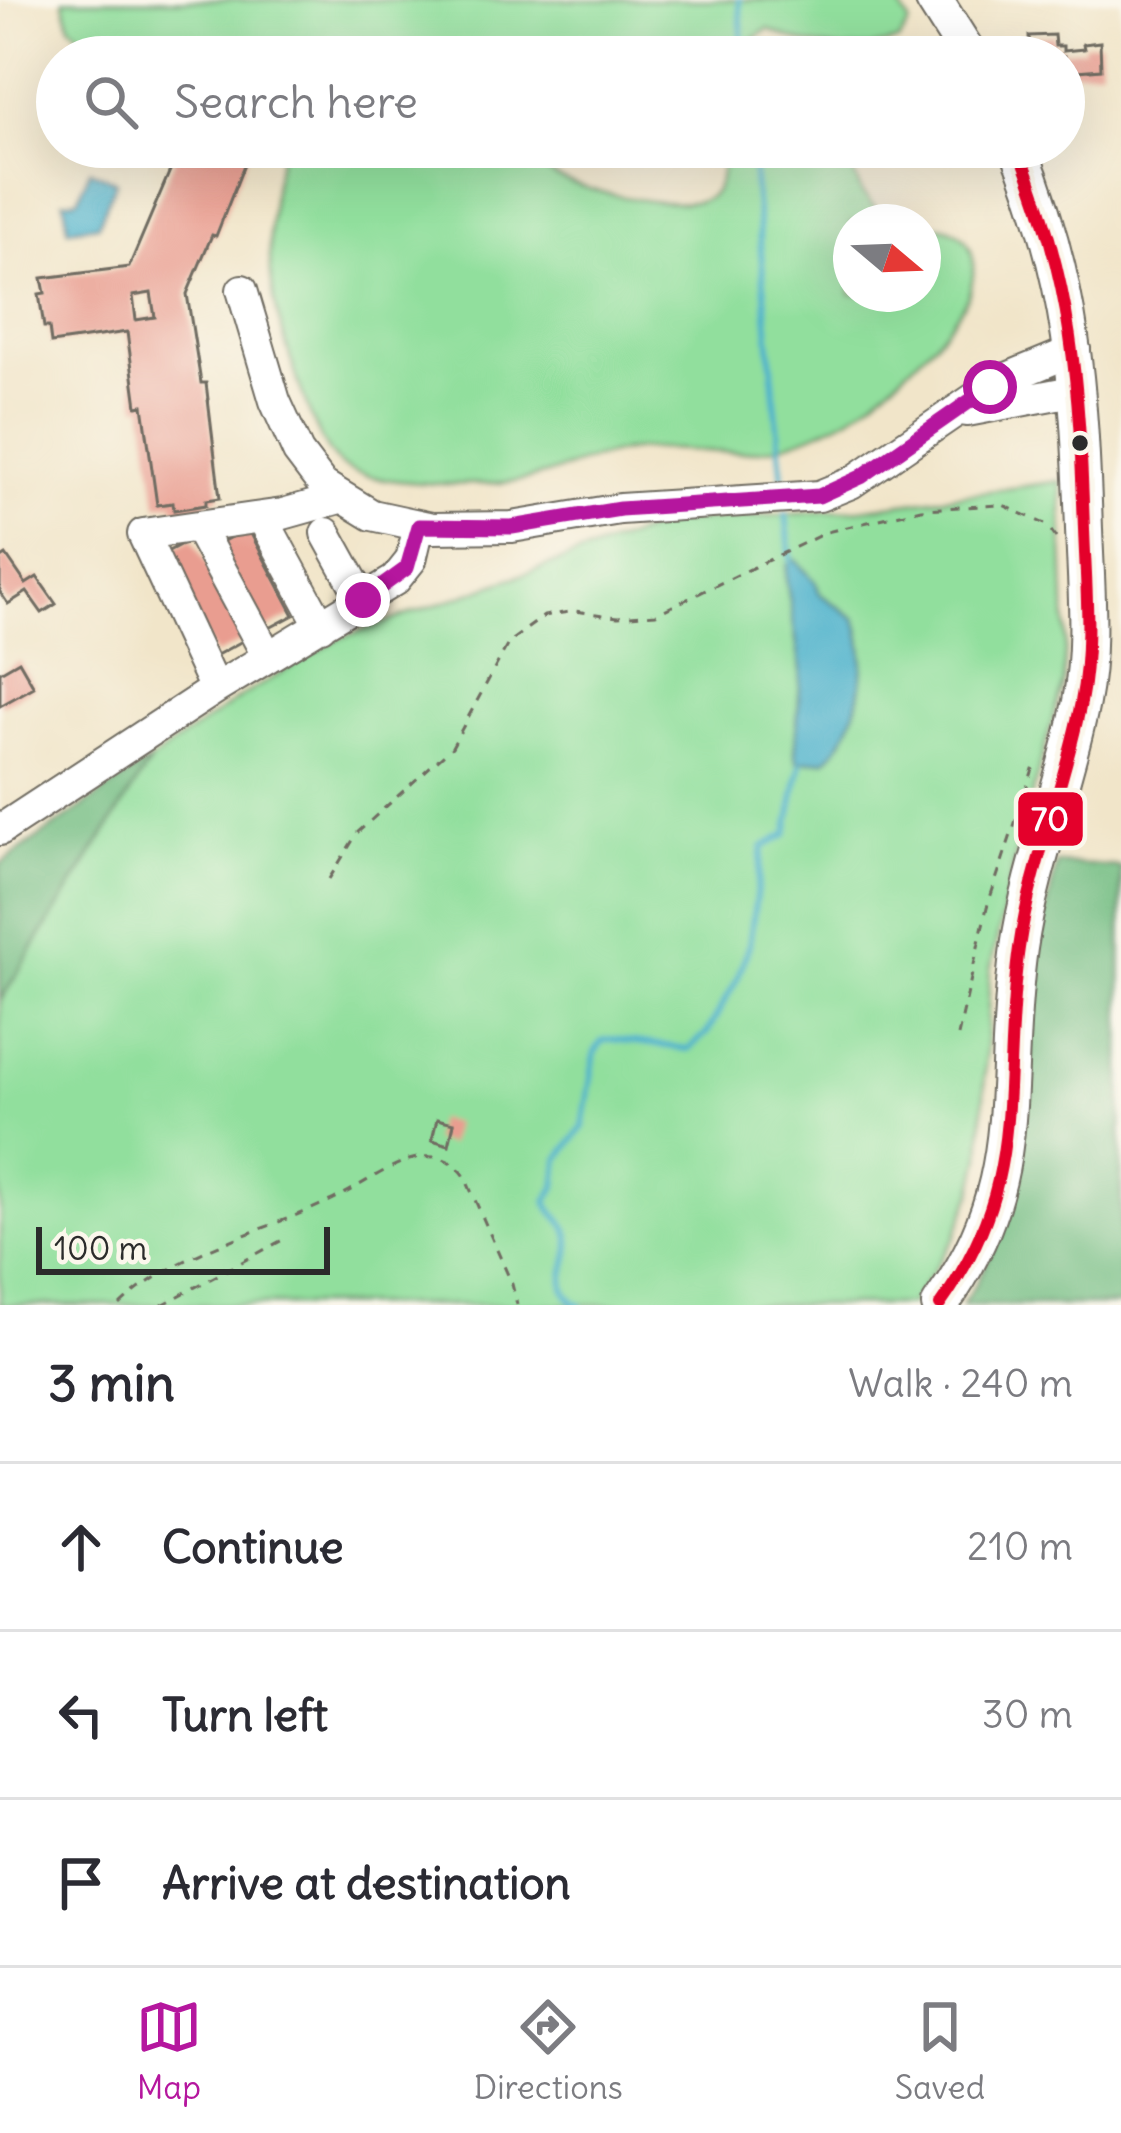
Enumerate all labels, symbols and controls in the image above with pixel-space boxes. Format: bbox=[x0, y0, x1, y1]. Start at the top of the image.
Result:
search box bbox=[36, 36, 1085, 168]
icon: search bbox=[78, 69, 144, 135]
text: Search here bbox=[174, 74, 418, 130]
north arrow bbox=[833, 204, 941, 312]
route start bbox=[963, 360, 1017, 414]
unlabelled marker bbox=[1069, 432, 1091, 454]
route end bbox=[336, 573, 390, 627]
line badge: 70 bbox=[1016, 790, 1085, 848]
text: 70 bbox=[1031, 798, 1069, 840]
scale bar bbox=[36, 1221, 330, 1274]
text: 100 m bbox=[54, 1227, 147, 1269]
text: 3 min bbox=[48, 1351, 175, 1415]
text: Walk · 240 m bbox=[848, 1359, 1073, 1408]
icon: ahead bbox=[48, 1514, 114, 1580]
text: Continue bbox=[162, 1519, 344, 1575]
text: 210 m bbox=[967, 1522, 1073, 1571]
icon: left bbox=[48, 1682, 114, 1748]
text: Turn left bbox=[162, 1687, 328, 1743]
text: 30 m bbox=[982, 1690, 1073, 1739]
icon: arrive bbox=[48, 1850, 114, 1916]
text: Arrive at destination bbox=[162, 1855, 571, 1911]
tab: Map bbox=[136, 1994, 202, 2108]
tab: Directions bbox=[474, 1994, 623, 2108]
tab: Saved bbox=[895, 1994, 985, 2108]

